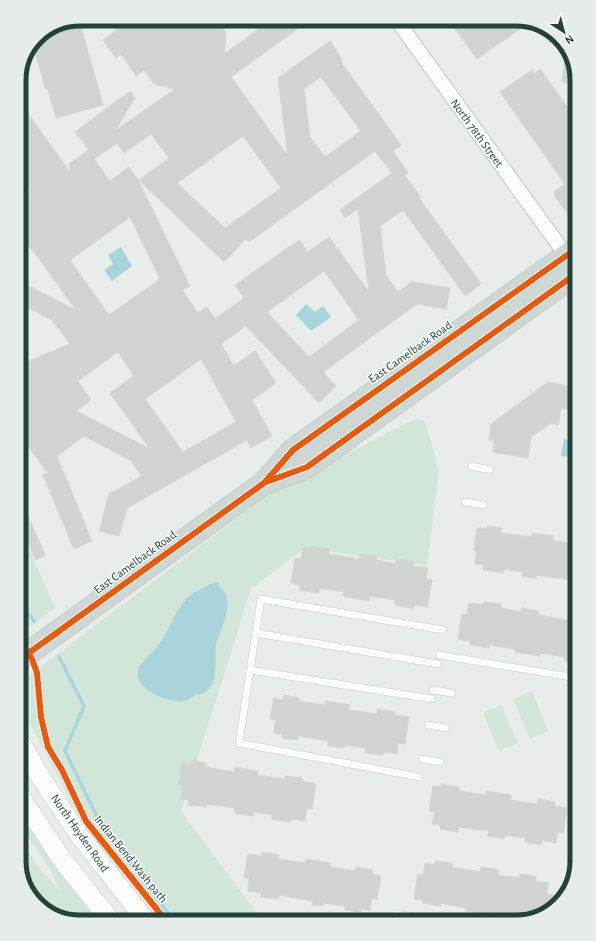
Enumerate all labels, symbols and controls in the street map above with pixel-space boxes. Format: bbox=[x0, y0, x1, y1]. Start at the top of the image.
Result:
north arrow bbox=[544, 12, 584, 52]
text: N bbox=[563, 33, 576, 46]
street label: North 78th Street bbox=[448, 97, 506, 169]
street label: East Camelback Road bbox=[366, 319, 454, 385]
street label: East Camelback Road bbox=[92, 528, 178, 596]
street label: North Hayden Road bbox=[48, 792, 111, 875]
street label: Indian Bend Wash path bbox=[92, 813, 170, 905]

